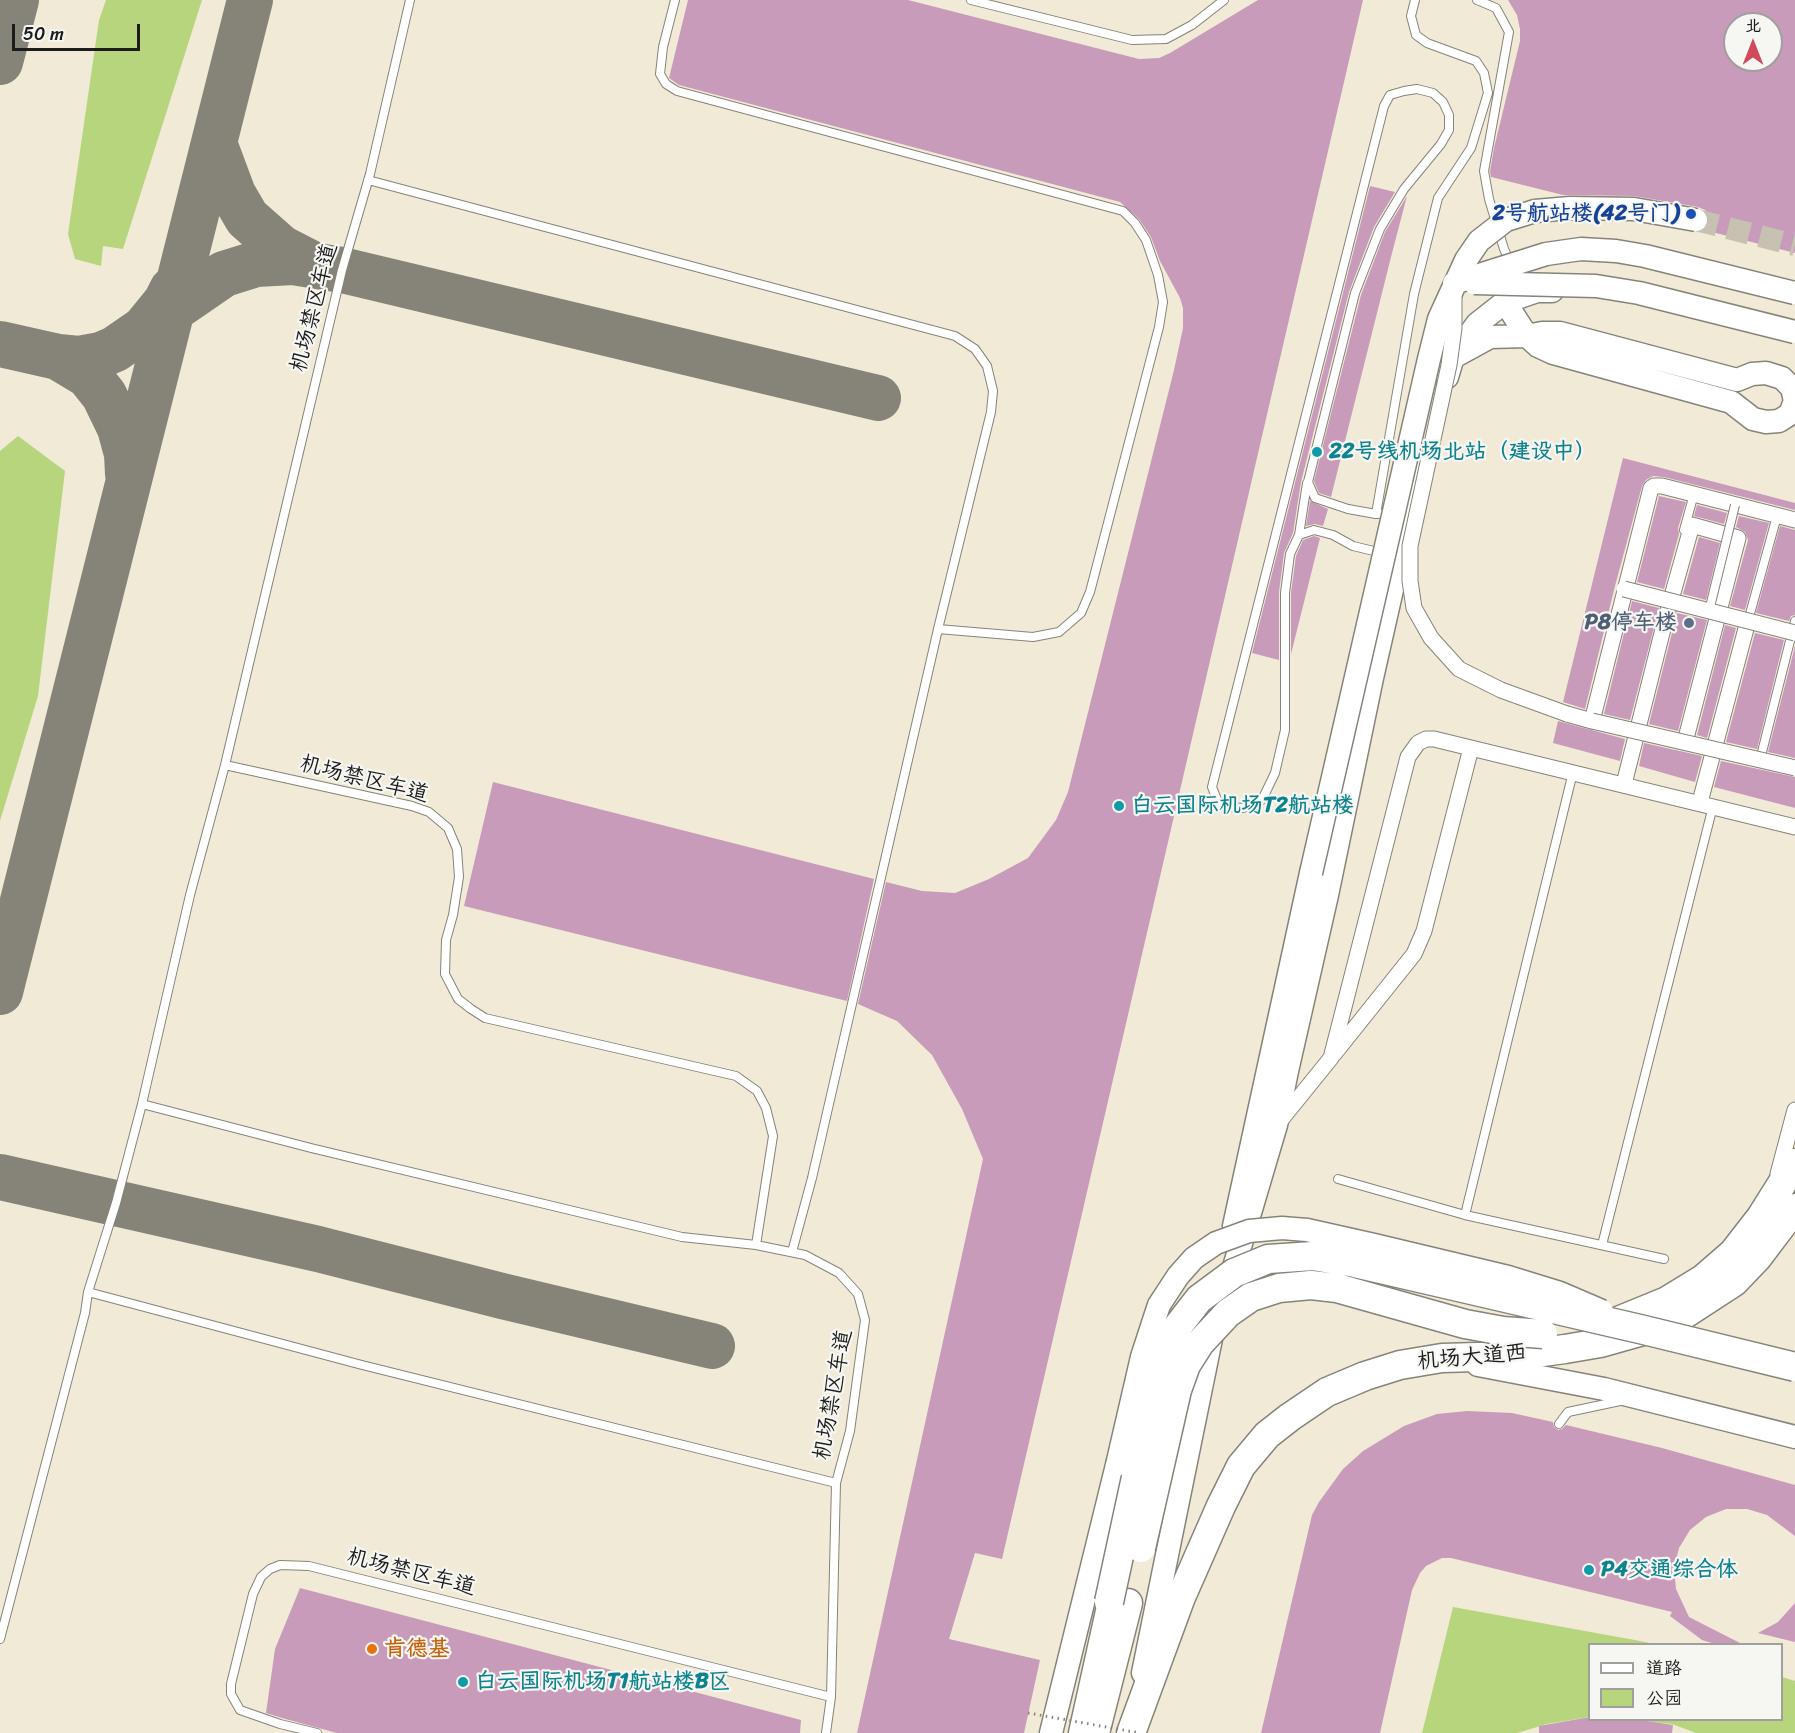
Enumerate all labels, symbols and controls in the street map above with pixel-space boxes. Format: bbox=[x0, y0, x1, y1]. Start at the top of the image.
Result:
text: 北 bbox=[1745, 11, 1761, 40]
scale bar bbox=[15, 12, 142, 50]
north arrow bbox=[1723, 12, 1783, 72]
text: 50 m bbox=[23, 18, 64, 50]
place label: 2号航站楼(42号门) bbox=[1492, 201, 1679, 227]
marker: 2号航站楼(42号门) bbox=[1684, 207, 1698, 221]
street label: 机场禁区车道 bbox=[286, 241, 344, 375]
place label: 22号线机场北站（建设中） bbox=[1329, 439, 1596, 465]
marker: 22号线机场北站（建设中） bbox=[1310, 445, 1324, 459]
place label: P8停车楼 bbox=[1584, 610, 1677, 636]
marker: P8停车楼 bbox=[1682, 616, 1696, 630]
street label: 机场禁区车道 bbox=[297, 751, 431, 809]
place label: 白云国际机场T2航站楼 bbox=[1131, 793, 1354, 819]
marker: 白云国际机场T2航站楼 bbox=[1112, 799, 1126, 813]
street label: 机场禁区车道 bbox=[810, 1328, 858, 1462]
street label: 机场大道西 bbox=[1416, 1340, 1528, 1376]
street label: 机场禁区车道 bbox=[344, 1544, 478, 1602]
place label: P4交通综合体 bbox=[1601, 1557, 1738, 1583]
marker: P4交通综合体 bbox=[1582, 1563, 1596, 1577]
place label: 肯德基 bbox=[384, 1636, 450, 1662]
marker: 肯德基 bbox=[365, 1642, 379, 1656]
legend bbox=[1588, 1643, 1783, 1721]
text: 道路 bbox=[1646, 1652, 1682, 1684]
place label: 白云国际机场T1航站楼B区 bbox=[475, 1669, 731, 1695]
marker: 白云国际机场T1航站楼B区 bbox=[456, 1675, 470, 1689]
text: 公园 bbox=[1646, 1682, 1682, 1714]

